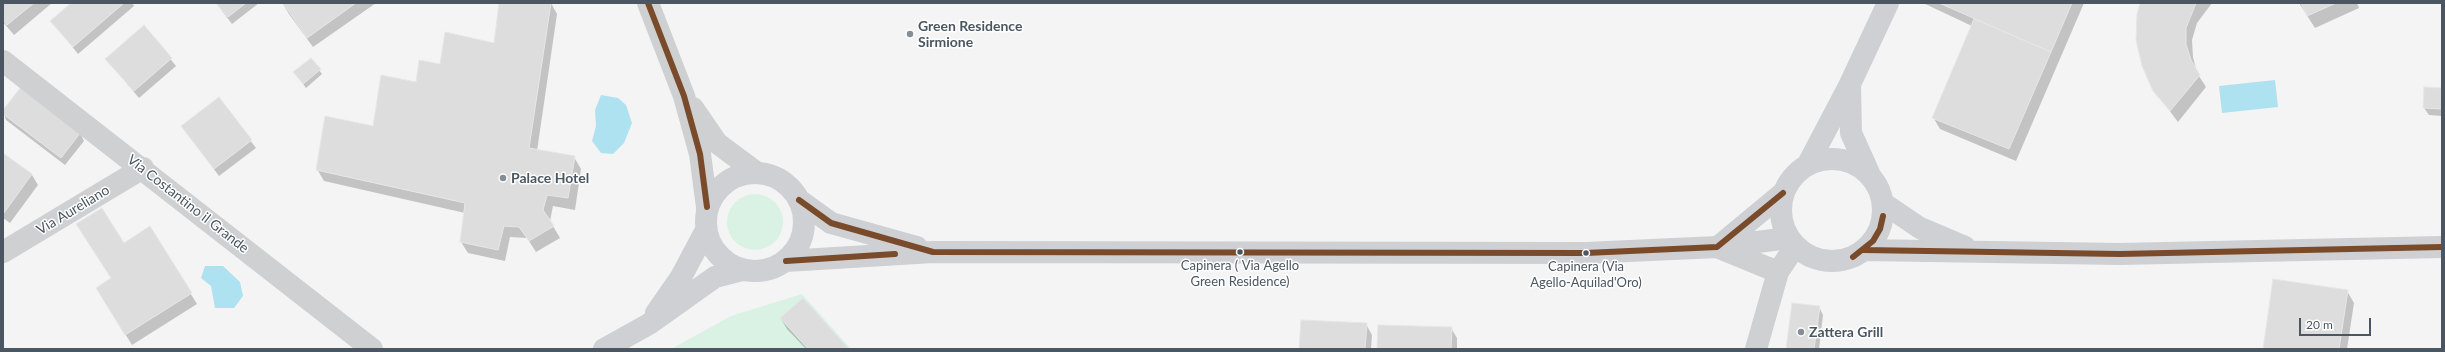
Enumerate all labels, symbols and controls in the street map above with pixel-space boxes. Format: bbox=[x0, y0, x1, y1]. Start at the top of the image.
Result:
place label: Green Residence Sirmione bbox=[918, 18, 1022, 50]
marker: Green Residence Sirmione bbox=[905, 29, 915, 39]
street label: Via Costantino il Grande bbox=[124, 151, 252, 257]
place label: Palace Hotel bbox=[511, 170, 589, 186]
marker: Palace Hotel bbox=[498, 173, 508, 183]
street label: Via Aureliano bbox=[34, 182, 112, 238]
marker: Capinera ( Via Agello Green Residence) bbox=[1235, 247, 1245, 257]
marker: Capinera (Via Agello-Aquilad'Oro) bbox=[1581, 248, 1591, 258]
place label: Capinera ( Via Agello Green Residence) bbox=[1181, 258, 1299, 289]
place label: Capinera (Via Agello-Aquilad'Oro) bbox=[1530, 259, 1642, 290]
scale bar bbox=[2301, 310, 2373, 336]
text: 20 m bbox=[2306, 317, 2333, 332]
place label: Zattera Grill bbox=[1809, 324, 1883, 340]
marker: Zattera Grill bbox=[1796, 327, 1806, 337]

